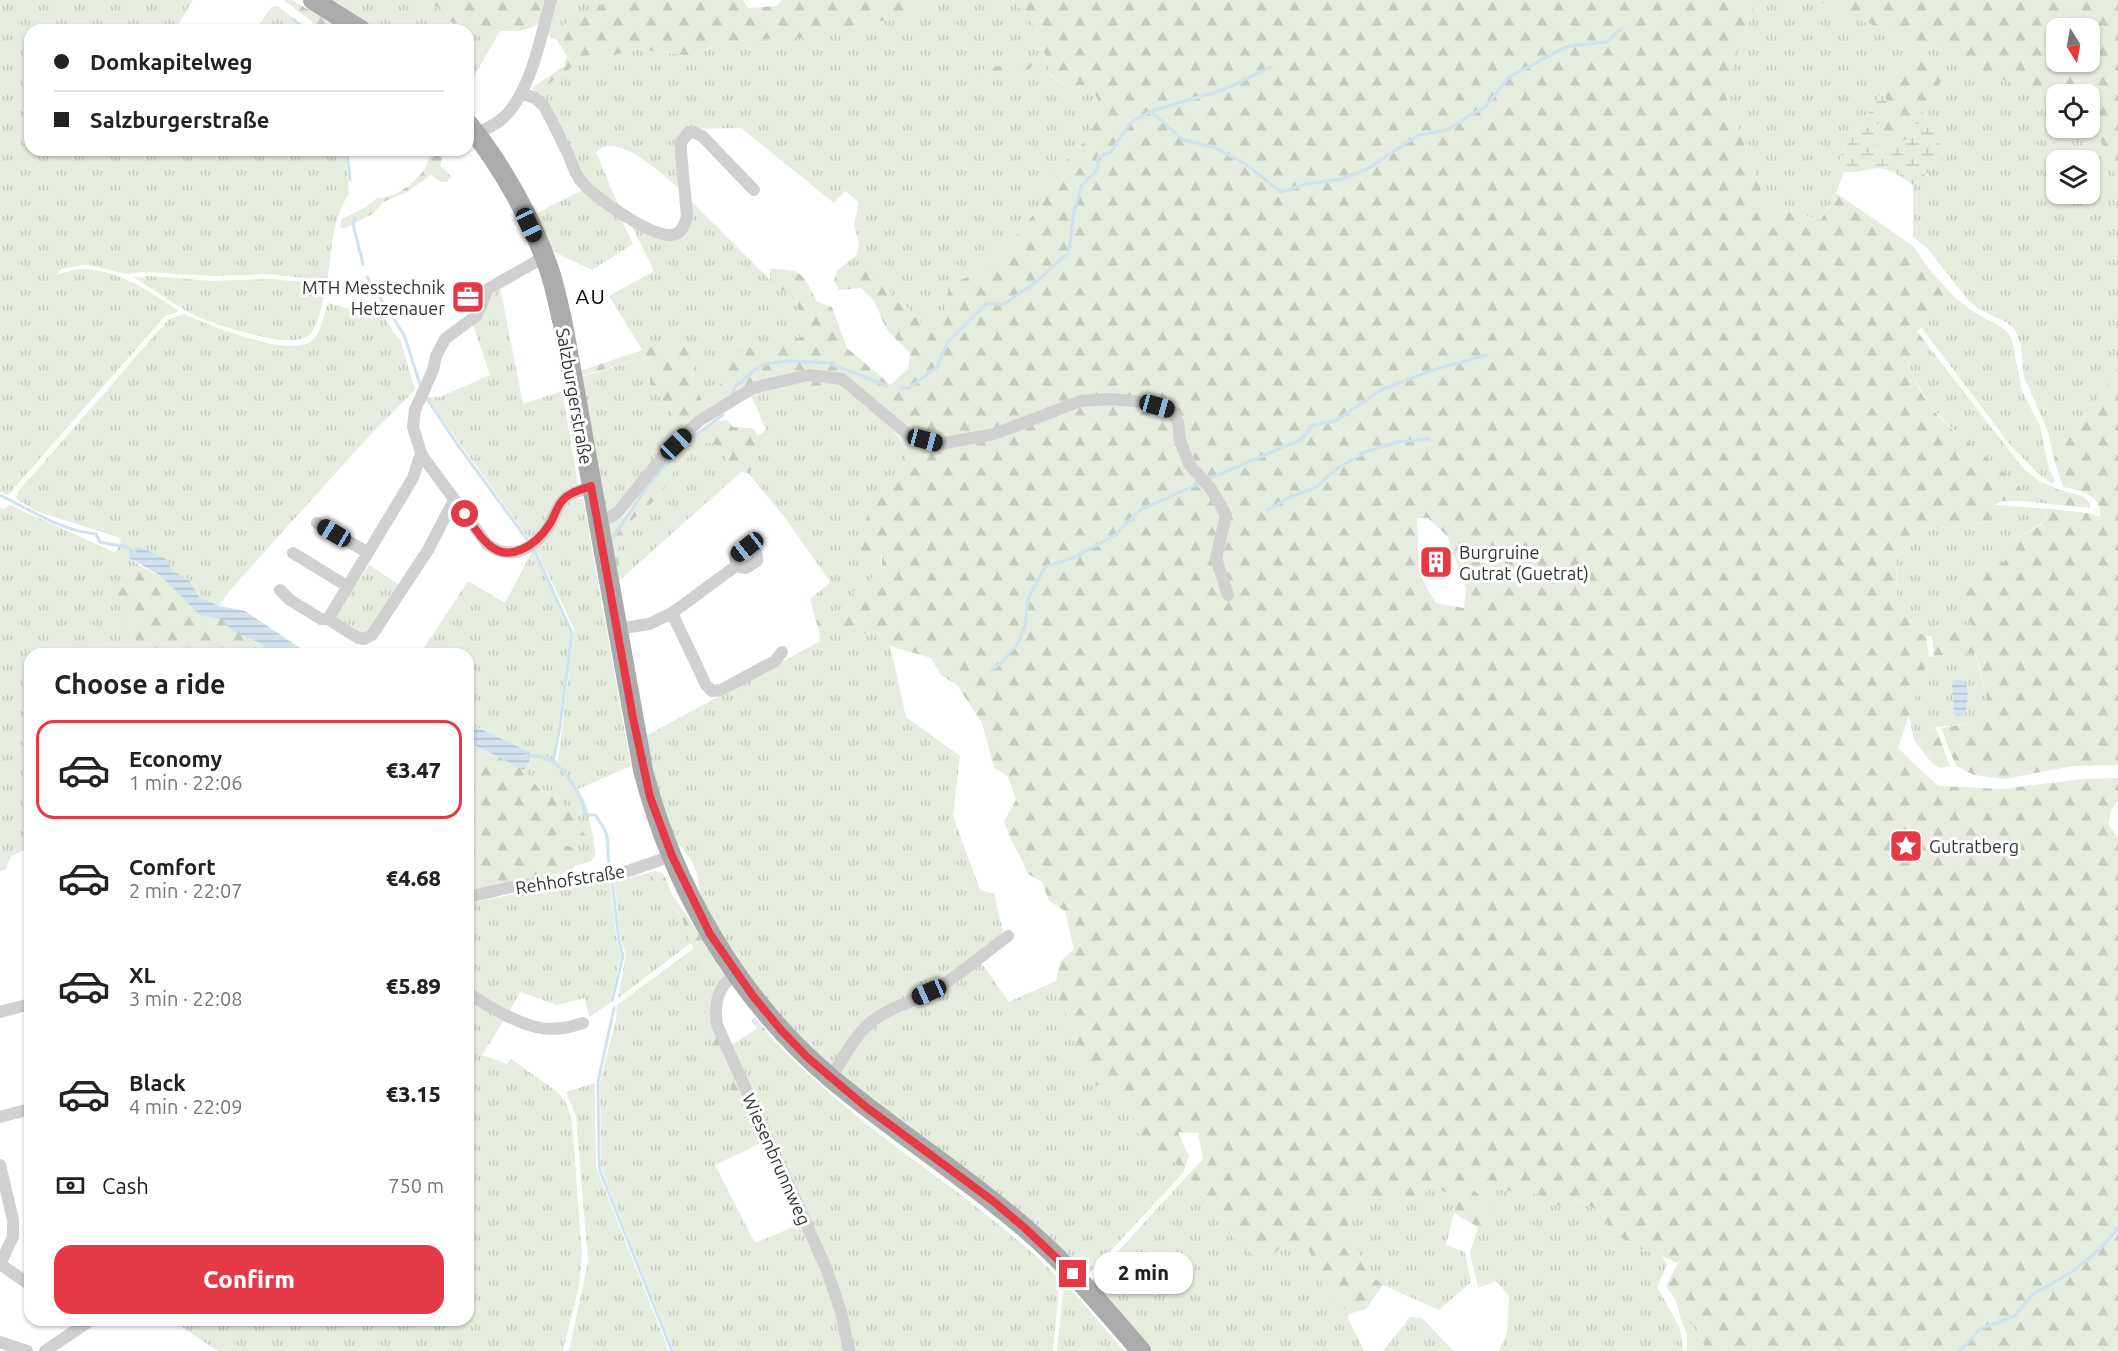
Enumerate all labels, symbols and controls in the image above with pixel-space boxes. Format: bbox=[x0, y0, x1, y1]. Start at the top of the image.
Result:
north arrow bbox=[2046, 18, 2100, 72]
map controls bbox=[2046, 18, 2100, 204]
text: Domkapitelweg bbox=[90, 49, 253, 74]
button: locate bbox=[2046, 84, 2100, 138]
text: Salzburgerstraße bbox=[90, 107, 270, 132]
button: layers bbox=[2046, 150, 2100, 204]
car bbox=[513, 205, 545, 245]
place label: MTH Messtechnik Hetzenauer bbox=[302, 277, 445, 318]
office icon: MTH Messtechnik Hetzenauer bbox=[450, 279, 486, 315]
district label: AU bbox=[576, 284, 606, 308]
street label: Salzburgerstraße bbox=[553, 326, 597, 466]
car bbox=[1137, 392, 1177, 420]
car bbox=[657, 425, 695, 463]
car bbox=[905, 427, 945, 453]
route start bbox=[451, 500, 478, 527]
car bbox=[314, 516, 354, 550]
car bbox=[727, 529, 767, 565]
place label: Burgruine Gutrat (Guetrat) bbox=[1459, 542, 1589, 584]
building icon: Burgruine Gutrat (Guetrat) bbox=[1418, 544, 1454, 580]
text: Choose a ride bbox=[54, 669, 226, 699]
icon: car bbox=[57, 743, 111, 797]
text: Economy bbox=[129, 746, 222, 771]
text: €3.47 bbox=[386, 757, 441, 782]
text: 1 min · 22:06 bbox=[129, 771, 243, 794]
place icon: Gutratberg bbox=[1888, 828, 1924, 864]
place label: Gutratberg bbox=[1929, 836, 2019, 856]
icon: car bbox=[57, 851, 111, 905]
text: Comfort bbox=[129, 854, 216, 879]
street label: Rehhofstraße bbox=[514, 860, 626, 898]
text: €4.68 bbox=[386, 865, 441, 890]
text: 2 min · 22:07 bbox=[129, 879, 243, 902]
icon: car bbox=[57, 959, 111, 1013]
text: XL bbox=[129, 962, 156, 987]
text: €5.89 bbox=[386, 973, 441, 998]
car bbox=[909, 976, 949, 1008]
text: 3 min · 22:08 bbox=[129, 987, 243, 1010]
icon: car bbox=[57, 1067, 111, 1121]
text: Black bbox=[129, 1070, 186, 1095]
text: €3.15 bbox=[386, 1081, 441, 1106]
street label: Wiesenbrunnweg bbox=[739, 1090, 815, 1228]
text: 4 min · 22:09 bbox=[129, 1095, 243, 1118]
icon: cash bbox=[54, 1169, 87, 1202]
text: Cash bbox=[102, 1173, 149, 1198]
text: 750 m bbox=[388, 1174, 444, 1197]
button: Confirm bbox=[54, 1245, 444, 1314]
callout: 2 min bbox=[1094, 1253, 1193, 1295]
route end bbox=[1059, 1260, 1086, 1287]
text: 2 min bbox=[1118, 1261, 1169, 1284]

